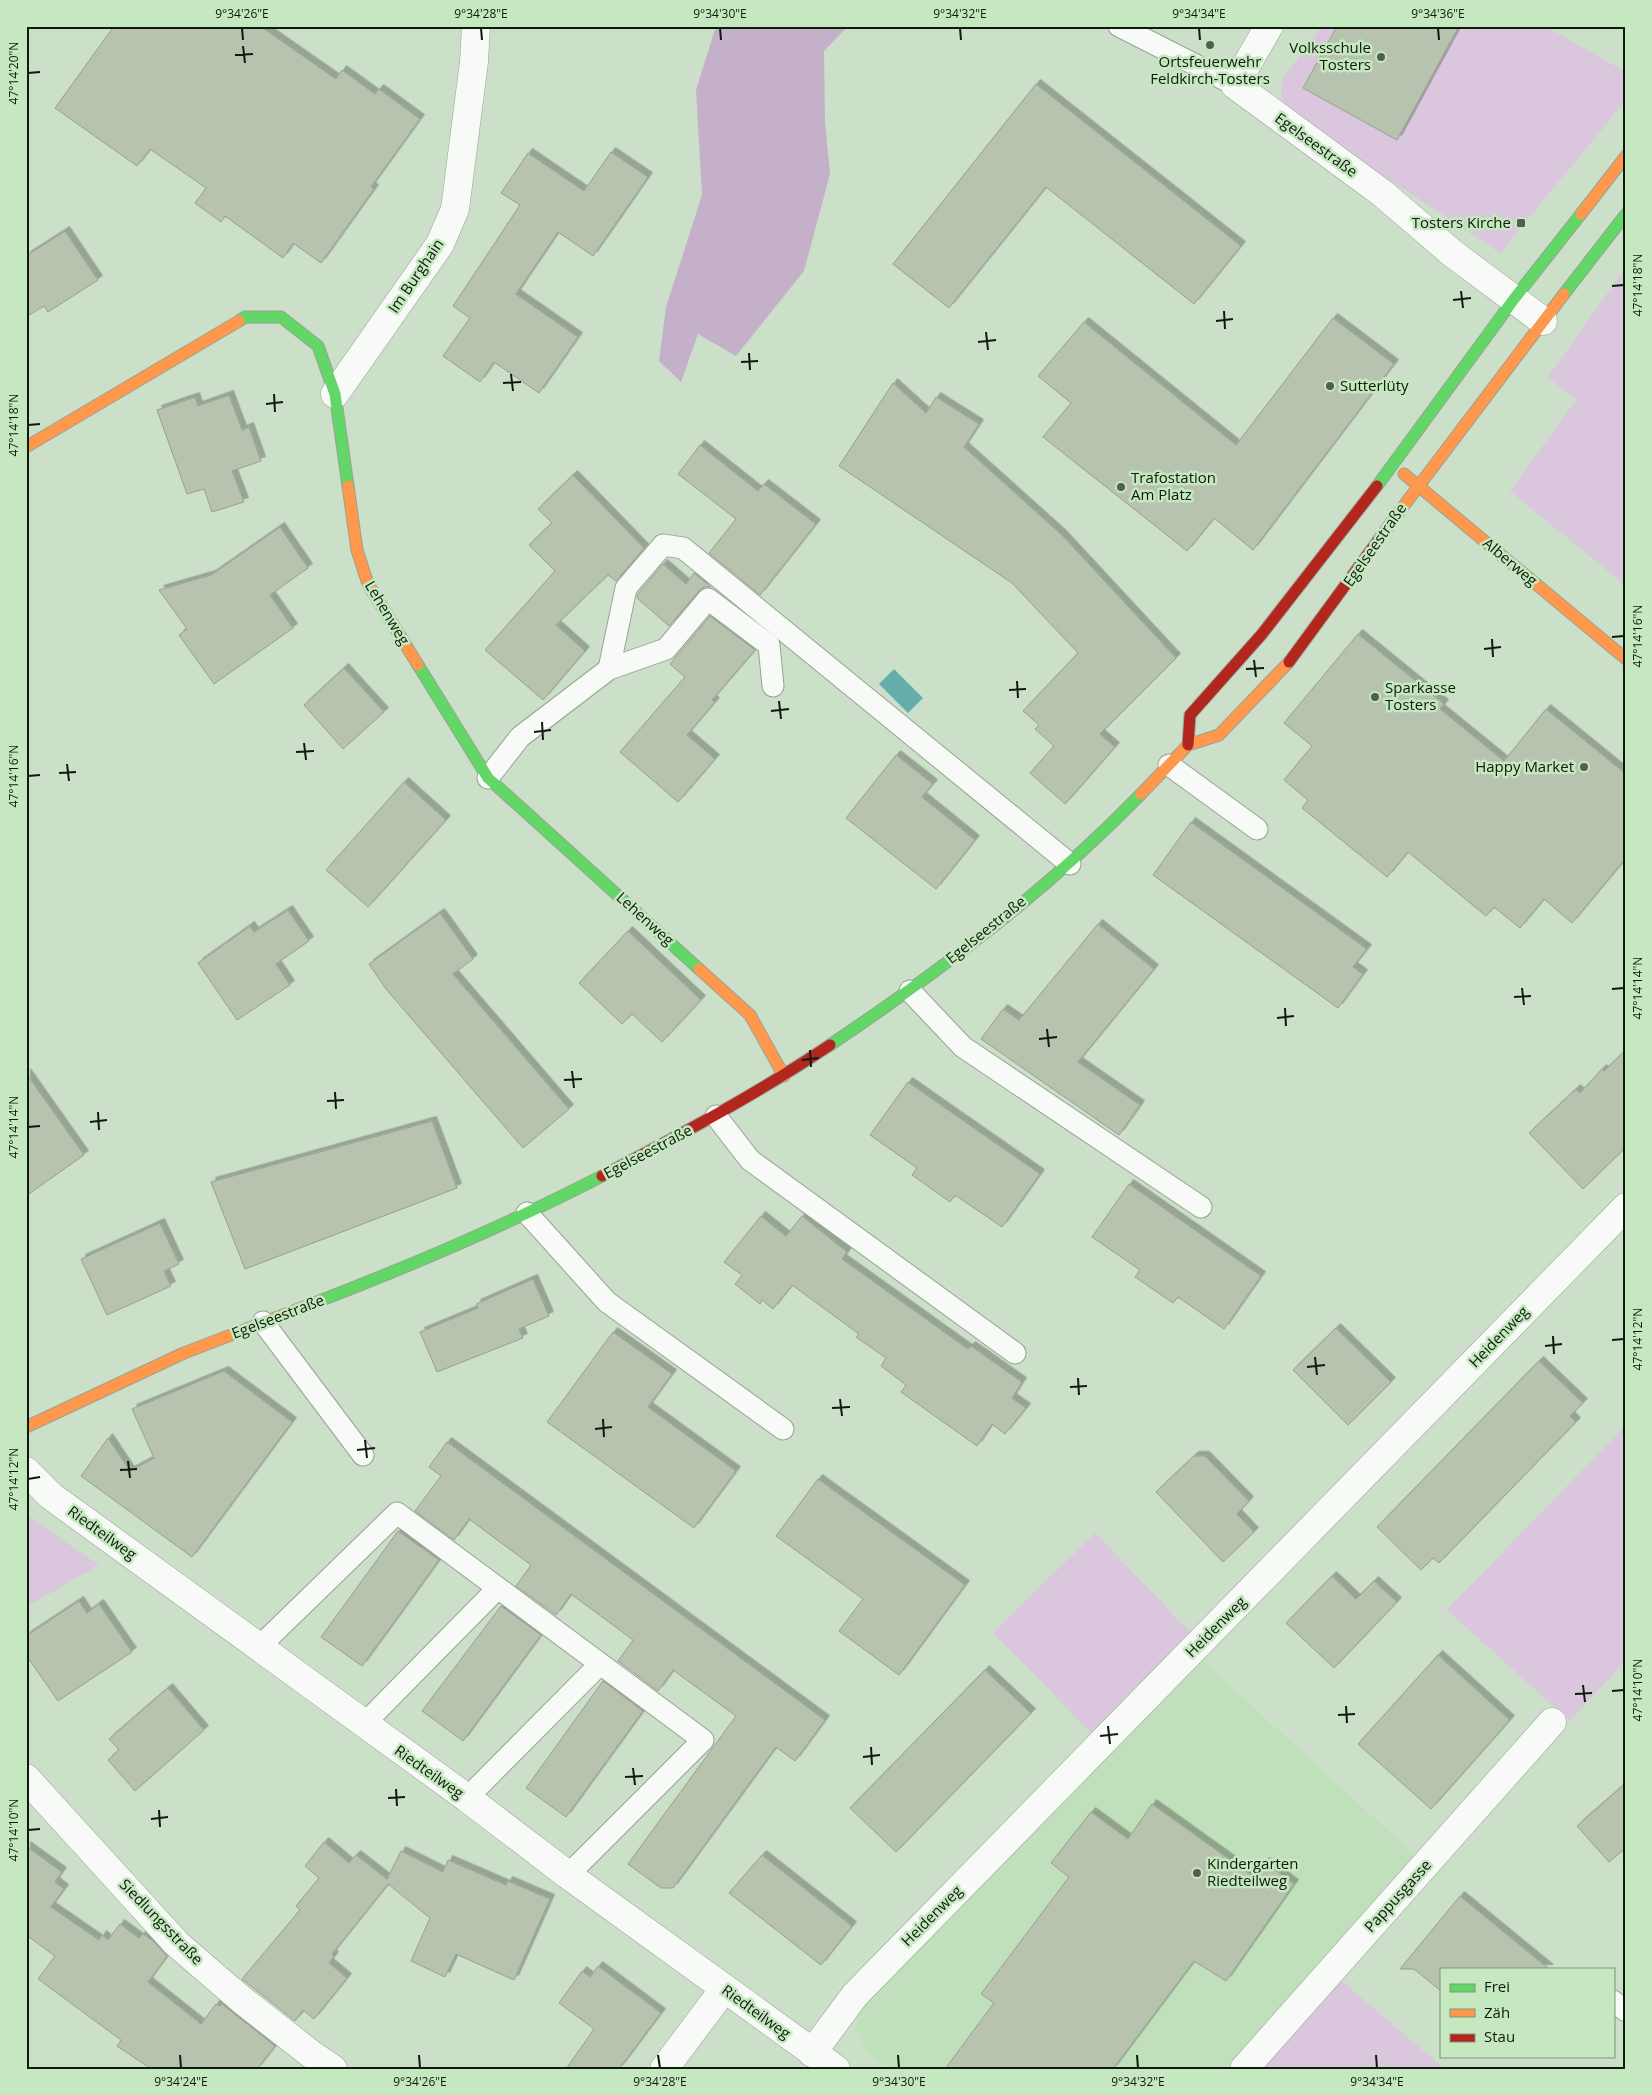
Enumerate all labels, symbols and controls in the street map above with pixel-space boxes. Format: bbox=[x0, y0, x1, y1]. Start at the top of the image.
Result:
text: 9°34'26"E bbox=[215, 5, 269, 22]
text: 9°34'28"E bbox=[454, 5, 508, 22]
text: 9°34'30"E bbox=[693, 5, 747, 22]
text: 9°34'32"E bbox=[933, 5, 987, 22]
text: 9°34'34"E bbox=[1172, 5, 1226, 22]
text: 9°34'36"E bbox=[1411, 5, 1465, 22]
place label: Volksschule Tosters bbox=[1289, 37, 1371, 74]
marker: Ortsfeuerwehr Feldkirch-Tosters bbox=[1204, 39, 1216, 51]
text: 47°14'20"N bbox=[5, 42, 22, 104]
place label: Ortsfeuerwehr Feldkirch-Tosters bbox=[1150, 51, 1270, 88]
marker: Volksschule Tosters bbox=[1375, 51, 1387, 63]
street label: Egelseestraße bbox=[1271, 107, 1362, 181]
place label: Tosters Kirche bbox=[1412, 212, 1511, 232]
marker: Tosters Kirche bbox=[1515, 217, 1527, 229]
street label: Im Burghain bbox=[383, 234, 447, 317]
text: 47°14'18"N bbox=[1629, 254, 1646, 316]
place label: Sutterlüty bbox=[1340, 375, 1409, 395]
marker: Sutterlüty bbox=[1324, 380, 1336, 392]
text: 47°14'18"N bbox=[5, 394, 22, 456]
place label: Trafostation Am Platz bbox=[1131, 467, 1216, 504]
marker: Trafostation Am Platz bbox=[1115, 481, 1127, 493]
street label: Egelseestraße bbox=[1338, 499, 1410, 590]
street label: Alberweg bbox=[1479, 533, 1542, 590]
street label: Lehenweg bbox=[361, 577, 415, 648]
text: 47°14'16"N bbox=[1629, 605, 1646, 667]
place label: Sparkasse Tosters bbox=[1385, 677, 1456, 714]
marker: Sparkasse Tosters bbox=[1369, 691, 1381, 703]
text: 47°14'16"N bbox=[5, 745, 22, 807]
place label: Happy Market bbox=[1475, 756, 1574, 776]
marker: Happy Market bbox=[1578, 761, 1590, 773]
street label: Lehenweg bbox=[612, 887, 679, 950]
street label: Egelseestraße bbox=[941, 891, 1030, 968]
text: 47°14'14"N bbox=[1629, 957, 1646, 1019]
text: 47°14'14"N bbox=[5, 1096, 22, 1158]
street label: Egelseestraße bbox=[600, 1119, 695, 1183]
street label: Egelseestraße bbox=[229, 1289, 327, 1343]
street label: Heidenweg bbox=[1464, 1301, 1533, 1371]
text: 47°14'12"N bbox=[1629, 1308, 1646, 1370]
text: 47°14'12"N bbox=[5, 1448, 22, 1510]
street label: Riedteilweg bbox=[64, 1501, 141, 1564]
street label: Heidenweg bbox=[1181, 1592, 1250, 1661]
text: 47°14'10"N bbox=[1629, 1659, 1646, 1721]
street label: Riedteilweg bbox=[391, 1740, 468, 1802]
text: 47°14'10"N bbox=[5, 1799, 22, 1861]
place label: Kindergarten Riedteilweg bbox=[1207, 1853, 1298, 1890]
street label: Pappusgasse bbox=[1359, 1855, 1435, 1936]
marker: Kindergarten Riedteilweg bbox=[1191, 1867, 1203, 1879]
street label: Siedlungsstraße bbox=[116, 1874, 208, 1968]
street label: Heidenweg bbox=[897, 1881, 966, 1950]
legend bbox=[1440, 1968, 1614, 2058]
text: Frei bbox=[1484, 1976, 1510, 1996]
street label: Riedteilweg bbox=[718, 1980, 795, 2043]
text: Zäh bbox=[1484, 2002, 1510, 2022]
text: Stau bbox=[1484, 2026, 1515, 2046]
text: 9°34'24"E bbox=[154, 2073, 208, 2090]
text: 9°34'26"E bbox=[393, 2073, 447, 2090]
text: 9°34'28"E bbox=[633, 2073, 687, 2090]
text: 9°34'30"E bbox=[872, 2073, 926, 2090]
text: 9°34'32"E bbox=[1111, 2073, 1165, 2090]
text: 9°34'34"E bbox=[1350, 2073, 1404, 2090]

